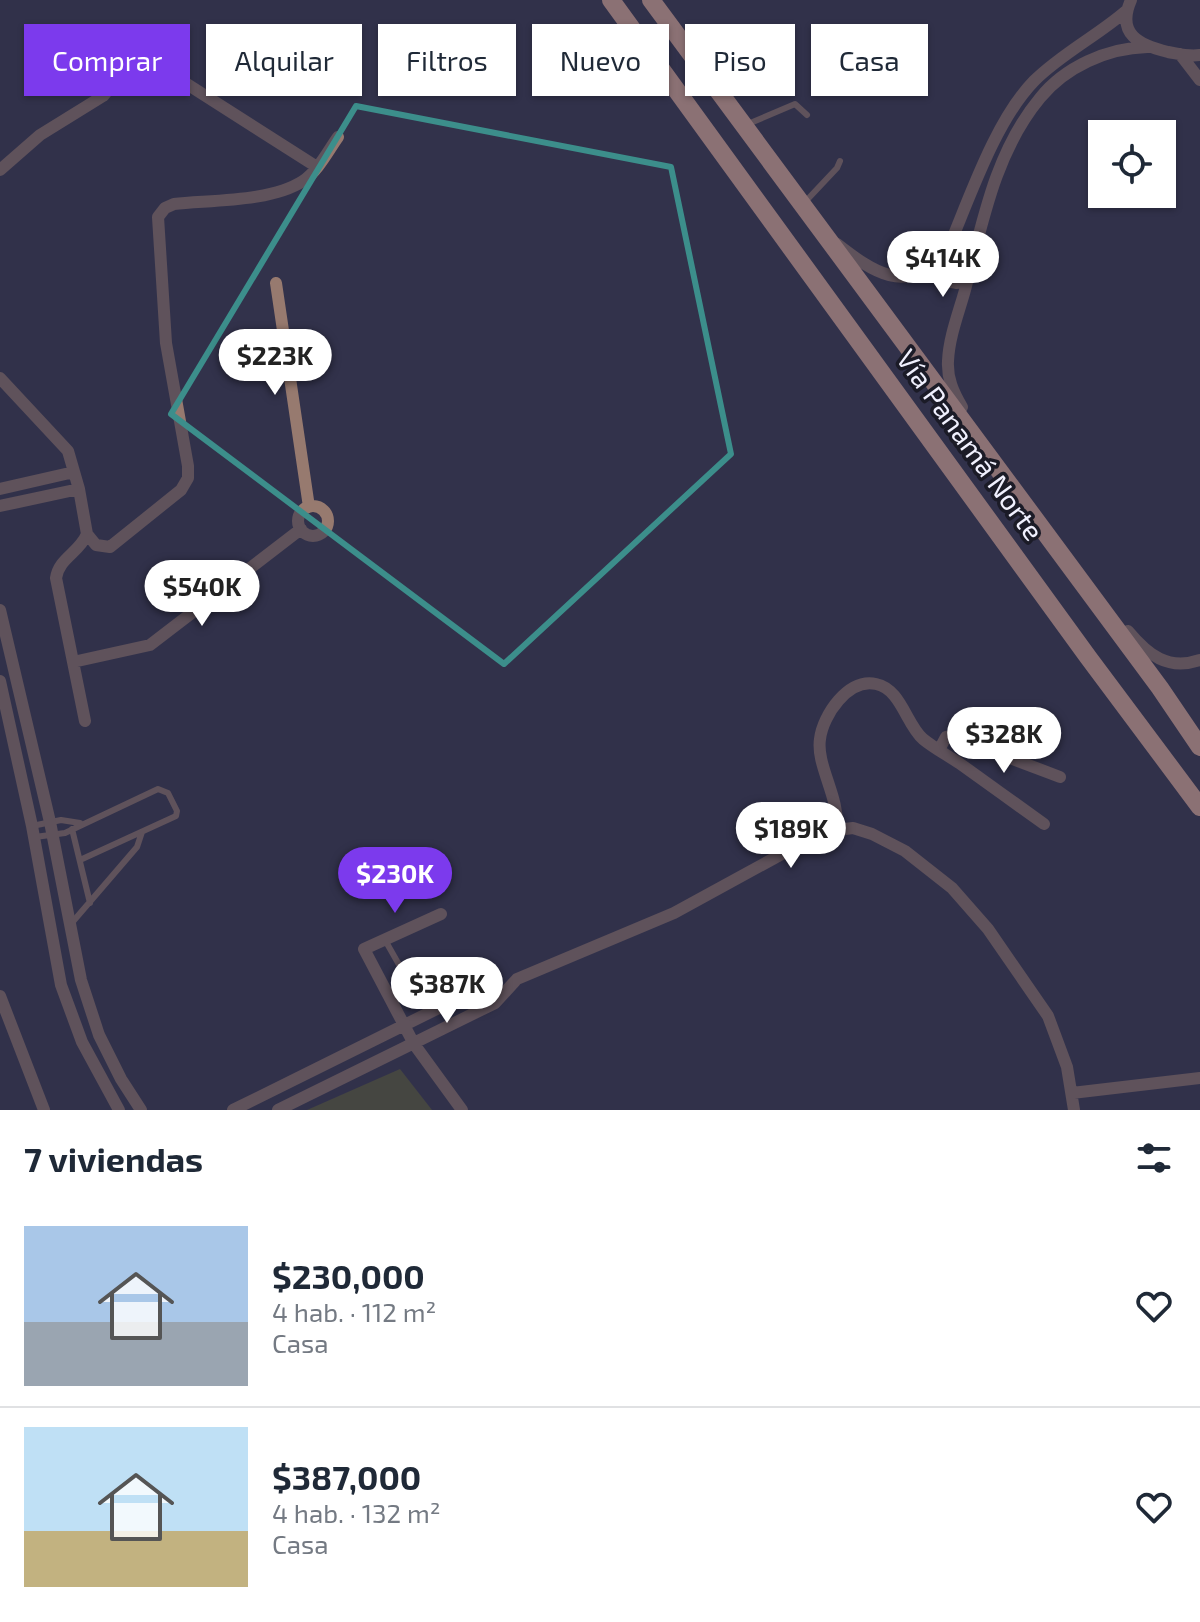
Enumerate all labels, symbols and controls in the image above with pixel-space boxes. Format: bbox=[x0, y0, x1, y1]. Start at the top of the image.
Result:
chip: Comprar bbox=[24, 24, 190, 96]
chip: Alquilar bbox=[206, 24, 362, 96]
chip: Filtros bbox=[378, 24, 516, 96]
chip: Nuevo bbox=[532, 24, 669, 96]
chip: Piso bbox=[685, 24, 795, 96]
chip: Casa bbox=[811, 24, 928, 96]
map controls bbox=[1088, 120, 1176, 208]
button: locate bbox=[1088, 120, 1176, 208]
pin: $414K bbox=[887, 231, 999, 299]
text: $414K bbox=[905, 241, 981, 272]
pin: $223K bbox=[219, 329, 331, 397]
text: $223K bbox=[237, 339, 313, 370]
street label: Vía Panamá Norte bbox=[890, 342, 1052, 547]
pin: $540K bbox=[146, 560, 258, 628]
text: $540K bbox=[163, 570, 241, 601]
pin: $328K bbox=[948, 707, 1060, 775]
text: $328K bbox=[965, 717, 1043, 748]
pin: $189K bbox=[735, 802, 847, 870]
text: $189K bbox=[754, 812, 828, 843]
pin: $230K bbox=[339, 847, 451, 915]
text: $230K bbox=[356, 857, 434, 888]
pin: $387K bbox=[391, 957, 503, 1025]
text: $387K bbox=[409, 967, 485, 998]
icon: filters bbox=[1132, 1136, 1176, 1180]
text: 7 viviendas bbox=[24, 1138, 203, 1179]
text: $230,000 bbox=[272, 1255, 425, 1296]
icon: home bbox=[88, 1258, 184, 1354]
icon: heart bbox=[1132, 1284, 1176, 1328]
text: 4 hab. · 112 m² bbox=[272, 1296, 436, 1327]
text: Casa bbox=[272, 1327, 329, 1358]
text: $387,000 bbox=[272, 1456, 421, 1497]
icon: home bbox=[88, 1459, 184, 1555]
icon: heart bbox=[1132, 1485, 1176, 1529]
text: 4 hab. · 132 m² bbox=[272, 1497, 440, 1528]
text: Casa bbox=[272, 1528, 329, 1559]

